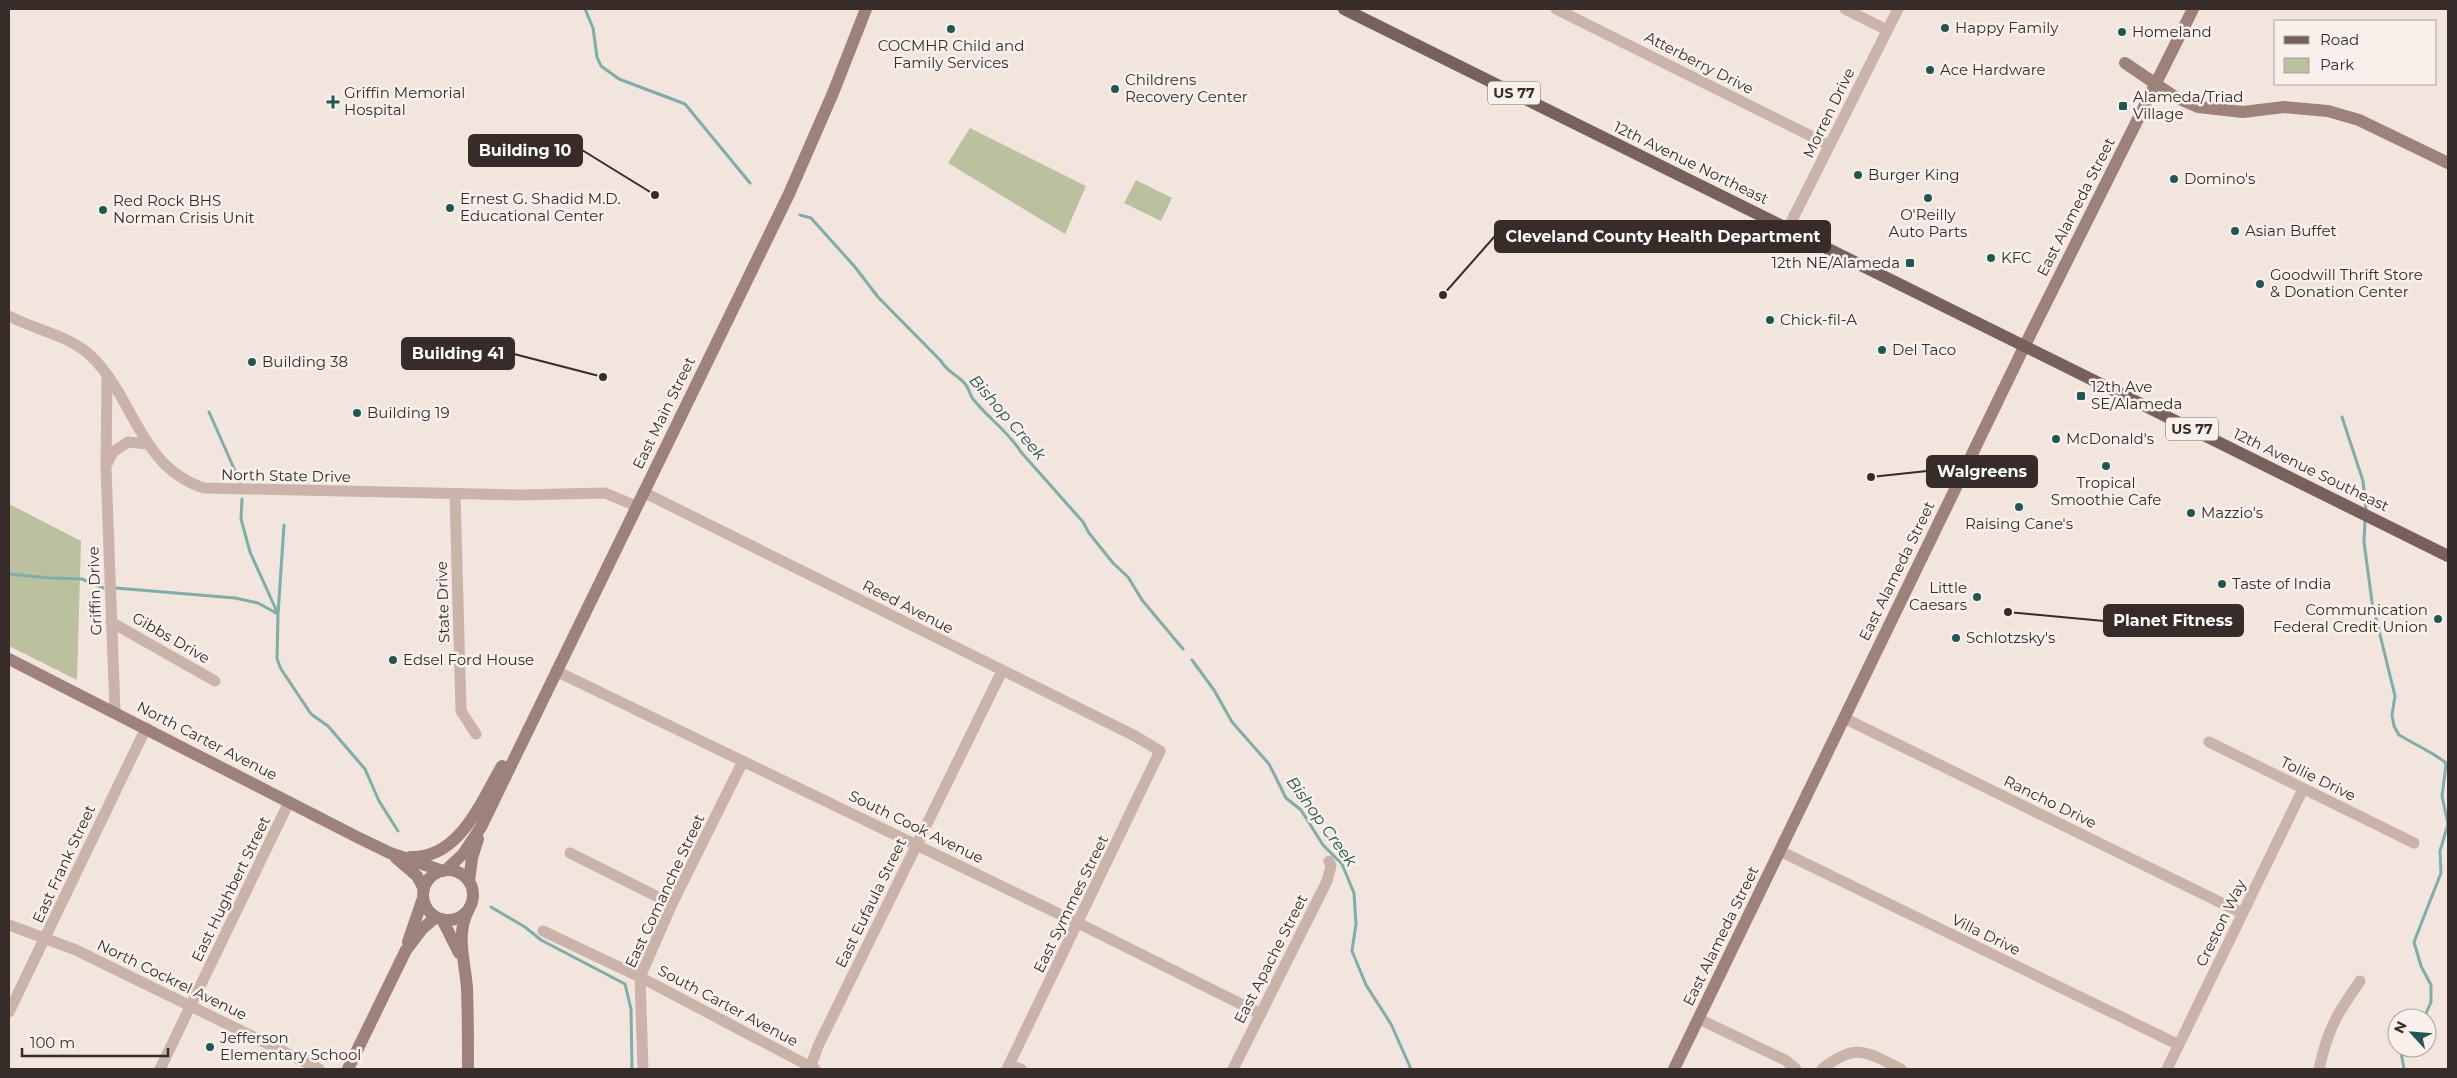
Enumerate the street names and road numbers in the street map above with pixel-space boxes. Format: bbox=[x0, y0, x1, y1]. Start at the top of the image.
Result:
street label: Atterberry Drive bbox=[1642, 27, 1757, 98]
street label: Morren Drive bbox=[1799, 65, 1859, 161]
road number: US 77 bbox=[1488, 82, 1540, 105]
street label: 12th Avenue Northeast bbox=[1611, 117, 1772, 208]
street label: East Alameda Street bbox=[2032, 134, 2119, 279]
street label: East Main Street bbox=[628, 353, 699, 472]
road number: US 77 bbox=[2166, 418, 2218, 440]
street label: 12th Avenue Southeast bbox=[2230, 424, 2392, 515]
street label: North State Drive bbox=[221, 465, 351, 486]
street label: East Alameda Street bbox=[1854, 498, 1939, 644]
street label: Griffin Drive bbox=[83, 546, 106, 636]
street label: State Drive bbox=[432, 561, 453, 643]
street label: Reed Avenue bbox=[860, 575, 957, 638]
street label: Gibbs Drive bbox=[129, 608, 213, 667]
street label: North Carter Avenue bbox=[134, 697, 281, 784]
street label: Tollie Drive bbox=[2277, 752, 2359, 805]
street label: Rancho Drive bbox=[2001, 771, 2100, 832]
street label: South Cook Avenue bbox=[846, 786, 987, 867]
street label: East Frank Street bbox=[28, 802, 99, 926]
street label: East Comanche Street bbox=[621, 811, 709, 971]
street label: East Hughbert Street bbox=[187, 813, 274, 965]
street label: East Symmes Street bbox=[1029, 832, 1112, 976]
street label: East Eufaula Street bbox=[831, 835, 910, 971]
street label: East Alameda Street bbox=[1678, 863, 1763, 1009]
street label: Creston Way bbox=[2191, 875, 2250, 969]
street label: East Apache Street bbox=[1230, 891, 1311, 1027]
street label: Villa Drive bbox=[1949, 910, 2024, 959]
street label: North Cockrel Avenue bbox=[94, 935, 250, 1024]
street label: South Carter Avenue bbox=[655, 961, 802, 1051]

